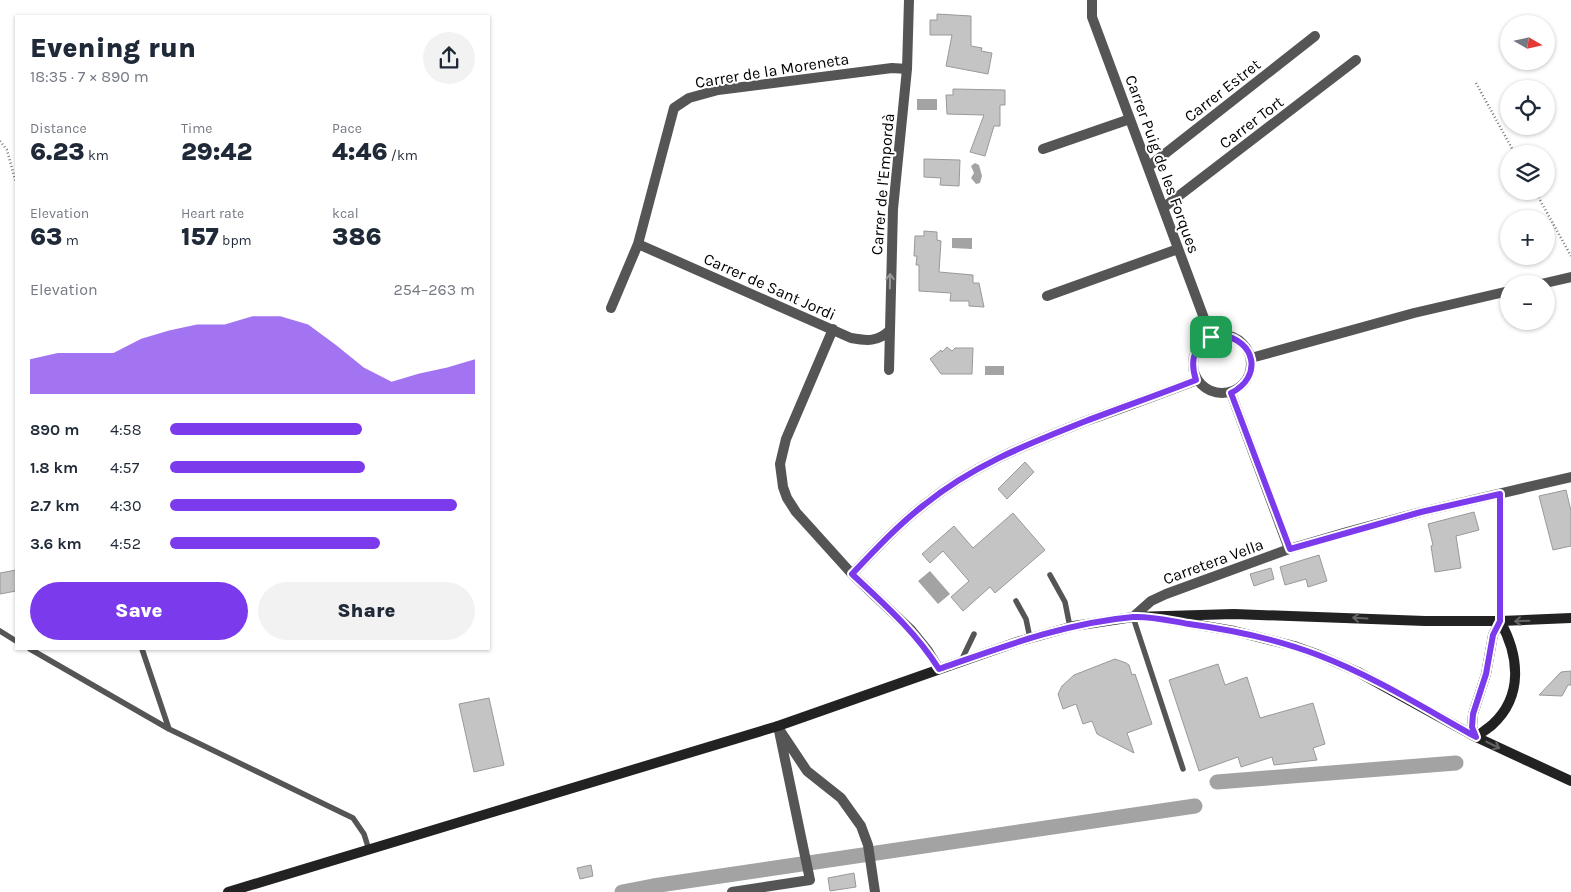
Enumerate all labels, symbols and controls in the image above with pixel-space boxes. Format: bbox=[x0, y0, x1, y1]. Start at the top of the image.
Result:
north arrow bbox=[1500, 15, 1555, 70]
map controls bbox=[1500, 15, 1555, 330]
text: Evening run bbox=[30, 31, 196, 64]
button: share bbox=[423, 32, 475, 84]
street label: Carrer de la Moreneta bbox=[694, 49, 850, 92]
street label: Carrer Estret bbox=[1180, 55, 1264, 126]
text: 18:35 · 7 × 890 m bbox=[30, 67, 149, 86]
street label: Carrer Puig de les Forques bbox=[1121, 72, 1204, 256]
button: locate bbox=[1500, 80, 1555, 135]
street label: Carrer Tort bbox=[1216, 92, 1287, 153]
street label: Carrer de l'Empordà bbox=[867, 112, 898, 256]
text: Distance bbox=[30, 120, 87, 137]
text: Time bbox=[181, 120, 212, 137]
text: Pace bbox=[332, 120, 362, 137]
text: 6.23 bbox=[30, 137, 85, 166]
text: 29:42 bbox=[181, 137, 252, 166]
text: 4:46 bbox=[332, 137, 388, 166]
button: layers bbox=[1500, 145, 1555, 200]
text: km bbox=[85, 147, 109, 164]
text: /km bbox=[388, 147, 418, 164]
text: Elevation bbox=[30, 205, 89, 222]
text: Heart rate bbox=[181, 205, 244, 222]
text: kcal bbox=[332, 205, 359, 222]
button: + bbox=[1500, 210, 1555, 265]
text: 63 bbox=[30, 222, 62, 251]
text: 157 bbox=[181, 222, 219, 251]
text: 386 bbox=[332, 222, 381, 251]
text: m bbox=[62, 232, 79, 249]
text: bpm bbox=[219, 232, 252, 249]
street label: Carrer de Sant Jordi bbox=[701, 249, 839, 324]
one-way arrow bbox=[885, 273, 895, 290]
button: − bbox=[1500, 275, 1555, 330]
text: Elevation bbox=[30, 280, 98, 299]
text: 254–263 m bbox=[394, 280, 475, 299]
pin bbox=[1190, 316, 1232, 358]
icon: arrive bbox=[1197, 323, 1225, 351]
text: 890 m bbox=[30, 420, 79, 439]
text: 4:58 bbox=[110, 420, 142, 439]
text: 1.8 km bbox=[30, 458, 78, 477]
text: 4:57 bbox=[110, 458, 139, 477]
text: 2.7 km bbox=[30, 496, 80, 515]
text: 4:30 bbox=[110, 496, 142, 515]
text: 3.6 km bbox=[30, 534, 82, 553]
text: 4:52 bbox=[110, 534, 141, 553]
street label: Carretera Vella bbox=[1160, 535, 1266, 588]
button: Save bbox=[30, 582, 248, 640]
button: Share bbox=[258, 582, 475, 640]
one-way arrow bbox=[1352, 614, 1368, 623]
one-way arrow bbox=[1515, 616, 1531, 625]
one-way arrow bbox=[1485, 741, 1500, 750]

